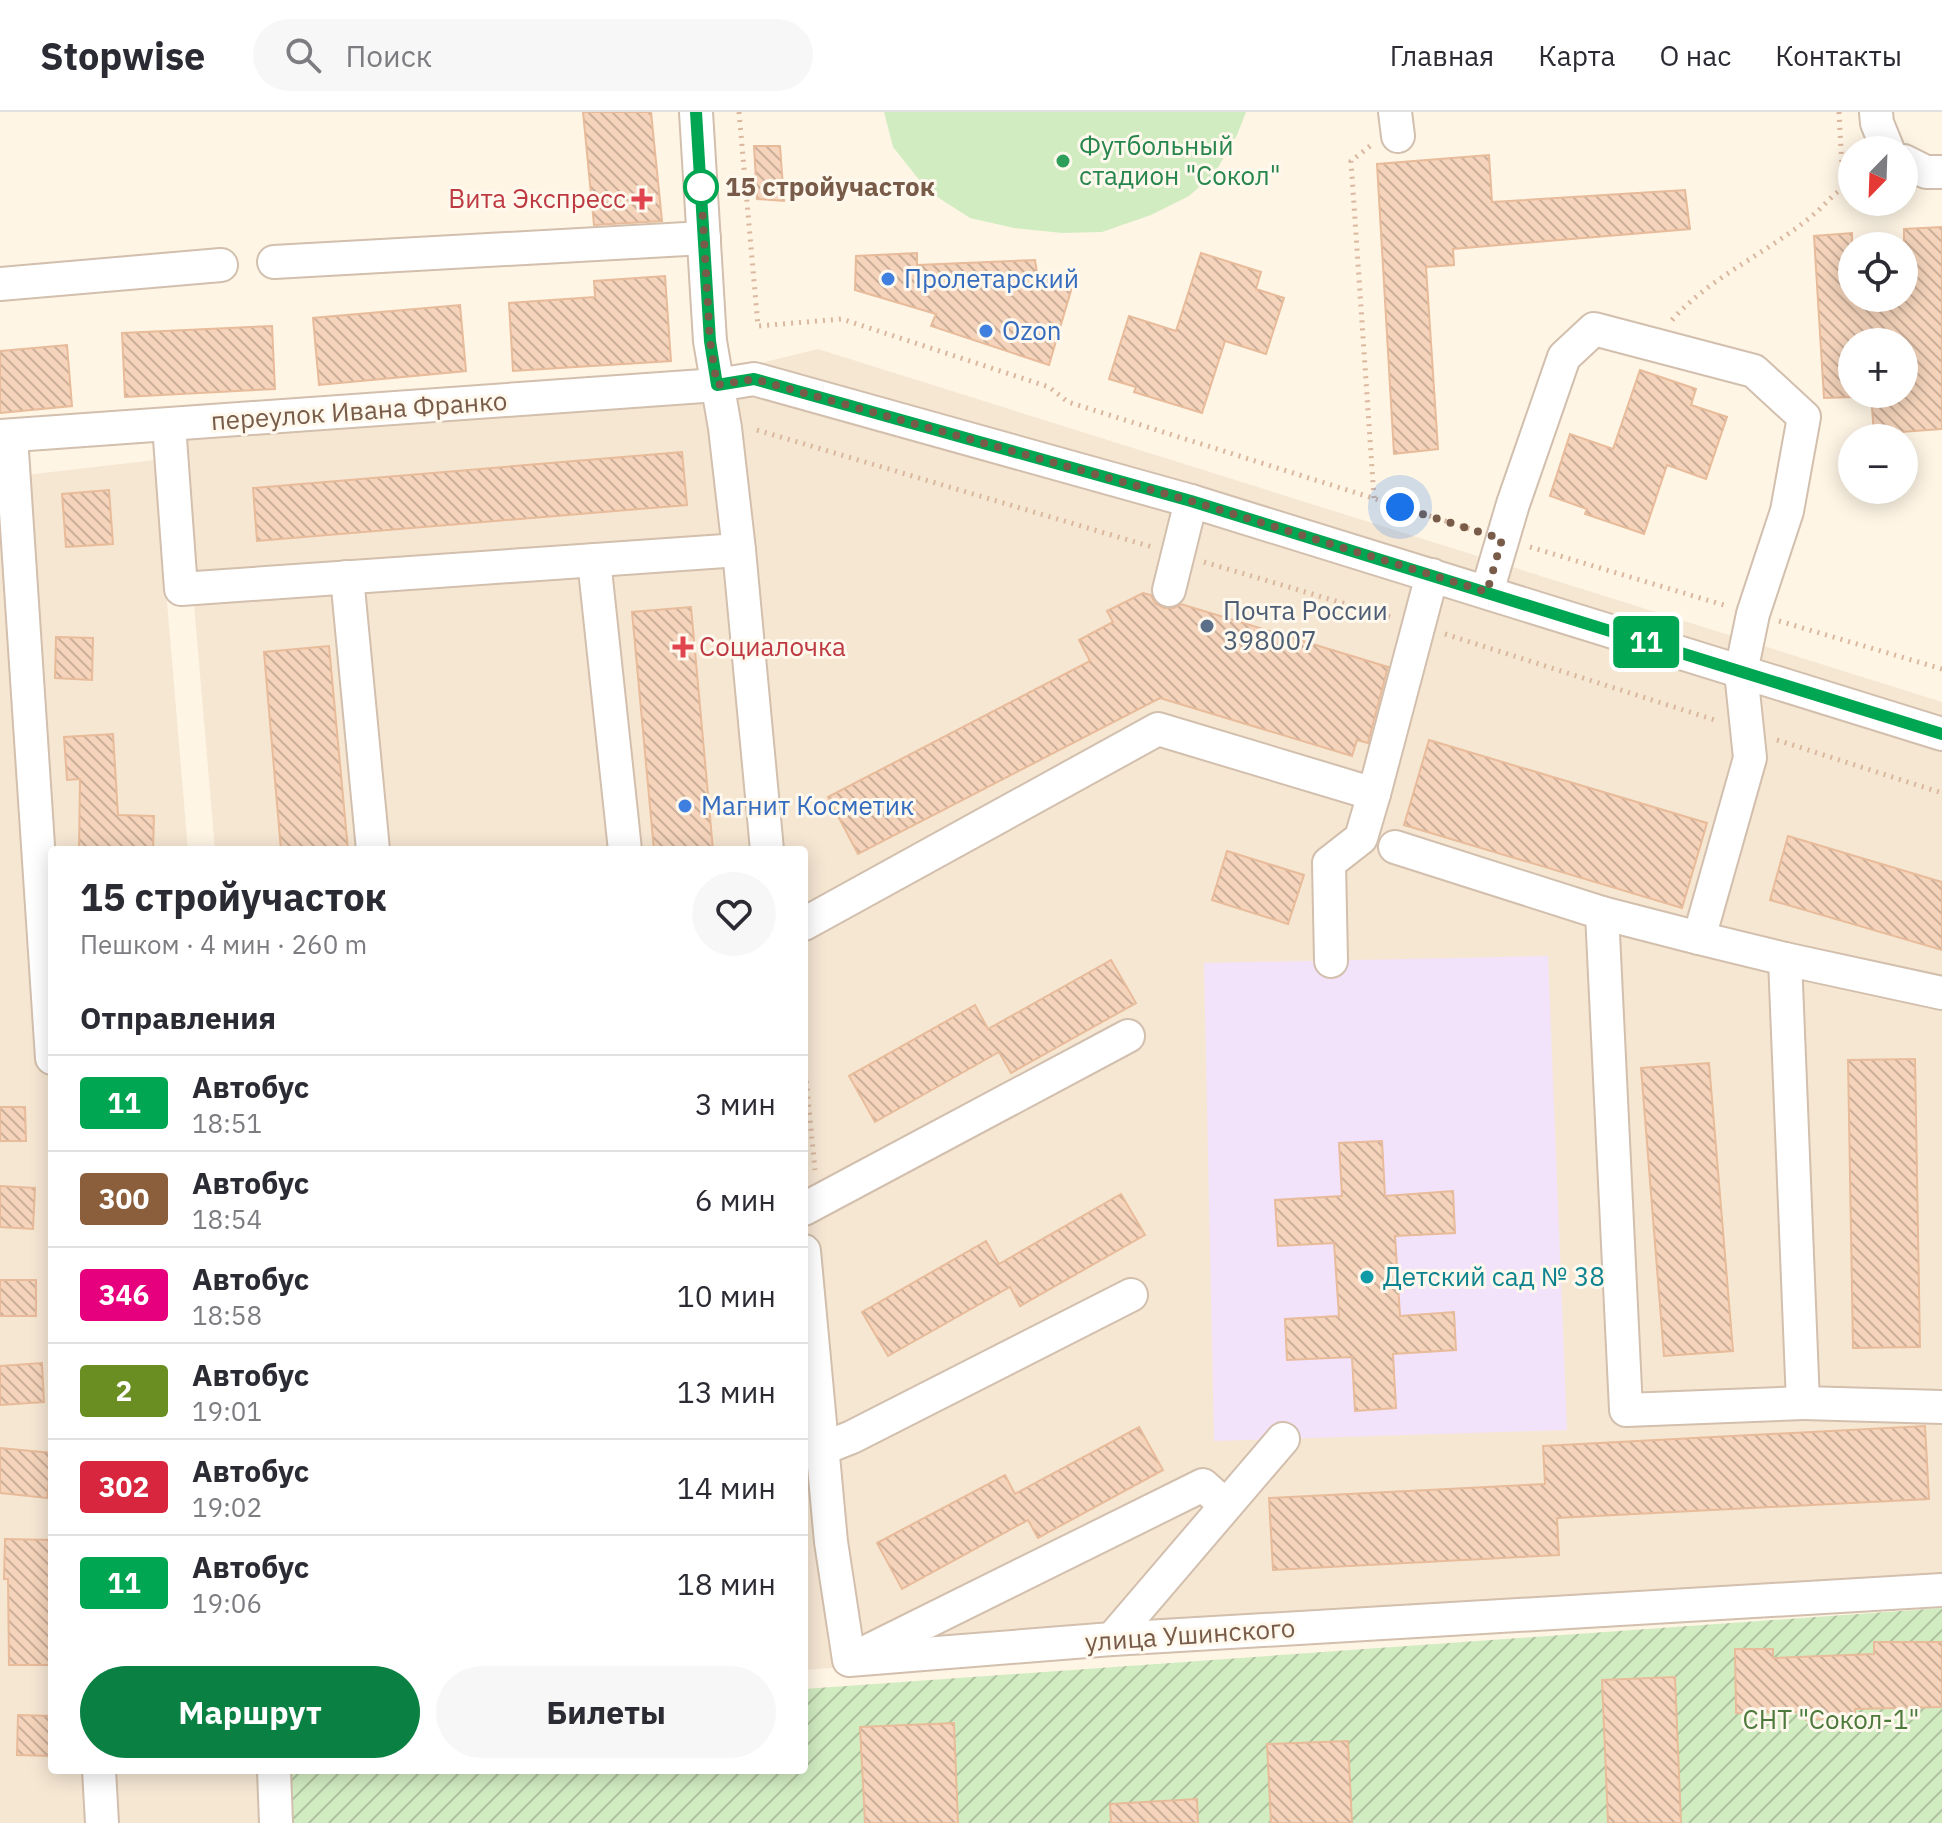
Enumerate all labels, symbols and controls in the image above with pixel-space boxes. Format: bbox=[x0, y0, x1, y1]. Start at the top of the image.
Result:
search box bbox=[253, 19, 813, 91]
text: Stopwise bbox=[40, 31, 205, 80]
icon: search bbox=[281, 33, 325, 77]
text: Поиск bbox=[345, 36, 432, 75]
text: Главная bbox=[1390, 37, 1494, 74]
text: Карта bbox=[1538, 37, 1615, 74]
text: О нас bbox=[1659, 37, 1731, 74]
text: Контакты bbox=[1775, 37, 1902, 74]
place label: Футбольный стадион "Сокол" bbox=[1079, 128, 1281, 192]
north arrow bbox=[1838, 136, 1918, 216]
map controls bbox=[1838, 136, 1918, 504]
marker: Футбольный стадион "Сокол" bbox=[1054, 152, 1072, 170]
place label: 15 стройучасток bbox=[725, 169, 935, 203]
marker: 15 стройучасток bbox=[684, 170, 718, 204]
place label: Вита Экспресс bbox=[448, 181, 626, 215]
marker: Вита Экспресс bbox=[633, 190, 651, 208]
button: locate bbox=[1838, 232, 1918, 312]
place label: Пролетарский bbox=[904, 261, 1079, 295]
marker: Пролетарский bbox=[879, 270, 897, 288]
place label: Ozon bbox=[1002, 313, 1062, 347]
marker: Ozon bbox=[977, 322, 995, 340]
button: + bbox=[1838, 328, 1918, 408]
street label: переулок Ивана Франко bbox=[209, 383, 508, 437]
button: − bbox=[1838, 424, 1918, 504]
your location bbox=[1380, 487, 1420, 527]
place label: Почта России 398007 bbox=[1223, 593, 1388, 657]
line badge: 11 bbox=[1610, 616, 1682, 668]
marker: Почта России 398007 bbox=[1198, 617, 1216, 635]
text: 11 bbox=[1629, 623, 1663, 660]
place label: Социалочка bbox=[699, 629, 846, 663]
marker: Социалочка bbox=[674, 638, 692, 656]
place label: Магнит Косметик bbox=[701, 788, 914, 822]
marker: Магнит Косметик bbox=[676, 797, 694, 815]
text: 15 стройучасток bbox=[80, 872, 387, 921]
button: heart bbox=[692, 872, 776, 956]
text: Пешком · 4 мин · 260 m bbox=[80, 927, 367, 961]
text: Отправления bbox=[80, 998, 276, 1037]
text: Автобус bbox=[192, 1067, 309, 1106]
text: 11 bbox=[107, 1084, 141, 1121]
text: 3 мин bbox=[695, 1084, 776, 1123]
text: 18:51 bbox=[192, 1106, 262, 1140]
text: Автобус bbox=[192, 1163, 309, 1202]
text: 300 bbox=[99, 1180, 149, 1217]
text: 6 мин bbox=[695, 1180, 776, 1219]
text: 18:54 bbox=[192, 1202, 262, 1236]
text: Автобус bbox=[192, 1259, 309, 1298]
place label: Детский сад № 38 bbox=[1383, 1259, 1605, 1293]
marker: Детский сад № 38 bbox=[1358, 1268, 1376, 1286]
text: 346 bbox=[99, 1276, 149, 1313]
text: 10 мин bbox=[677, 1276, 776, 1315]
text: 18:58 bbox=[192, 1298, 262, 1332]
text: Автобус bbox=[192, 1355, 309, 1394]
text: 2 bbox=[116, 1372, 132, 1409]
text: 13 мин bbox=[677, 1372, 776, 1411]
text: 19:01 bbox=[192, 1394, 262, 1428]
text: Автобус bbox=[192, 1451, 309, 1490]
text: 302 bbox=[99, 1468, 149, 1505]
text: 14 мин bbox=[677, 1468, 776, 1507]
text: 19:02 bbox=[192, 1490, 262, 1524]
text: Автобус bbox=[192, 1547, 309, 1586]
text: 11 bbox=[107, 1564, 141, 1601]
text: 18 мин bbox=[677, 1564, 776, 1603]
text: 19:06 bbox=[192, 1586, 262, 1620]
street label: улица Ушинского bbox=[1084, 1610, 1296, 1658]
button: Маршрут bbox=[80, 1666, 420, 1758]
button: Билеты bbox=[436, 1666, 776, 1758]
park label: СНТ "Сокол-1" bbox=[1743, 1702, 1919, 1736]

